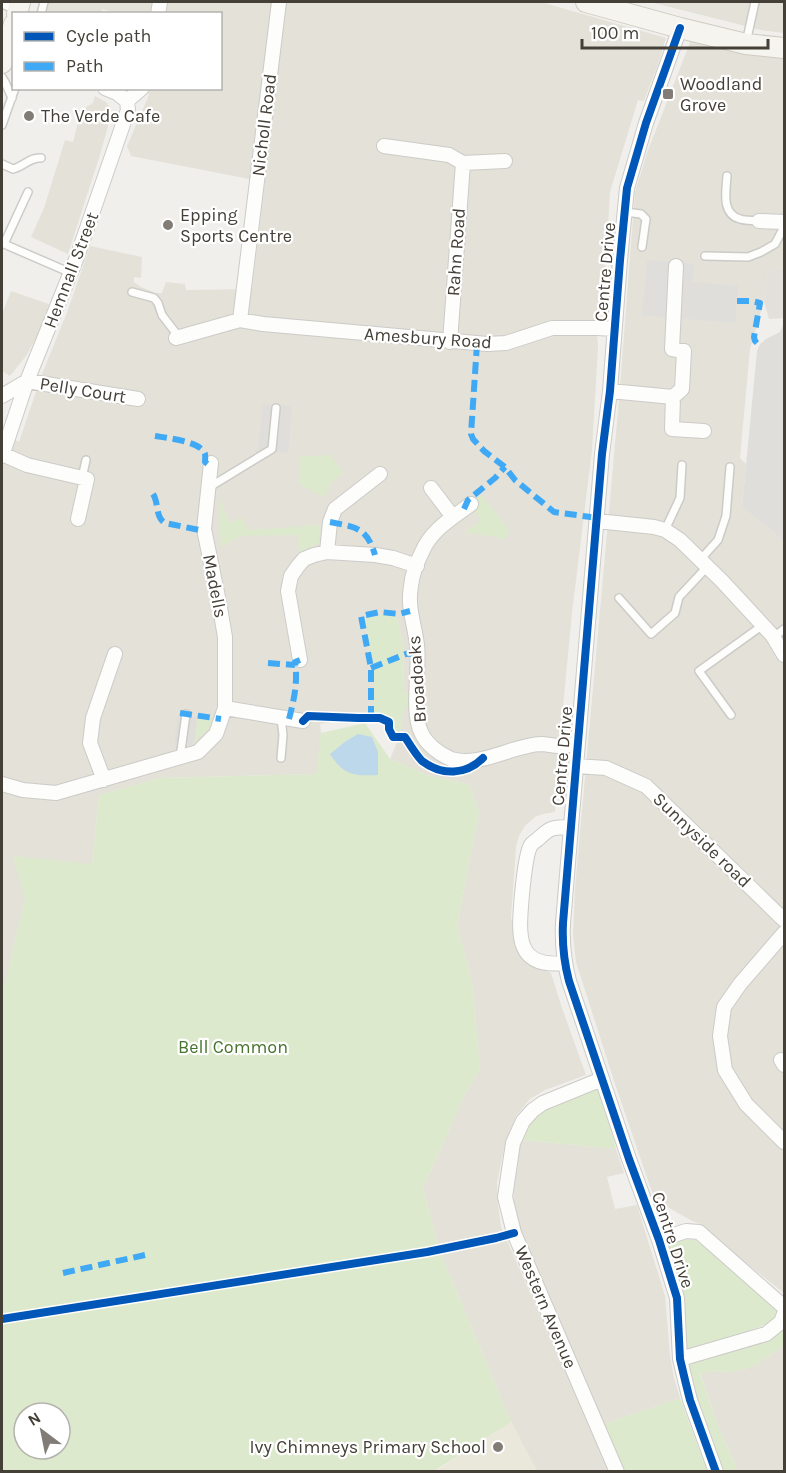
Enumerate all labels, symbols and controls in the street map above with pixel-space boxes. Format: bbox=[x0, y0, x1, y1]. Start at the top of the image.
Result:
legend bbox=[12, 12, 222, 90]
scale bar bbox=[582, 12, 768, 50]
text: 100 m bbox=[591, 22, 639, 44]
text: Cycle path bbox=[66, 25, 151, 47]
text: Path bbox=[66, 55, 104, 77]
street label: Nicholl Road bbox=[247, 72, 281, 178]
place label: Woodland Grove bbox=[680, 73, 762, 116]
marker: Woodland Grove bbox=[661, 87, 675, 101]
place label: The Verde Cafe bbox=[41, 105, 160, 127]
marker: The Verde Cafe bbox=[22, 109, 36, 123]
place label: Epping Sports Centre bbox=[180, 204, 292, 247]
street label: Rahn Road bbox=[442, 207, 470, 297]
street label: Hemnall Street bbox=[39, 209, 103, 331]
marker: Epping Sports Centre bbox=[161, 218, 175, 232]
street label: Centre Drive bbox=[590, 221, 620, 323]
street label: Amesbury Road bbox=[363, 323, 493, 353]
street label: Pelly Court bbox=[38, 372, 128, 408]
street label: Madells bbox=[198, 552, 232, 620]
street label: Broadoaks bbox=[403, 635, 431, 723]
street label: Centre Drive bbox=[547, 705, 577, 807]
street label: Sunnyside road bbox=[648, 788, 756, 892]
park label: Bell Common bbox=[178, 1036, 288, 1058]
street label: Centre Drive bbox=[647, 1189, 699, 1291]
street label: Western Avenue bbox=[510, 1242, 582, 1372]
north arrow bbox=[12, 1401, 72, 1461]
text: N bbox=[24, 1408, 44, 1430]
place label: Ivy Chimneys Primary School bbox=[249, 1436, 486, 1458]
marker: Ivy Chimneys Primary School bbox=[491, 1440, 505, 1454]

